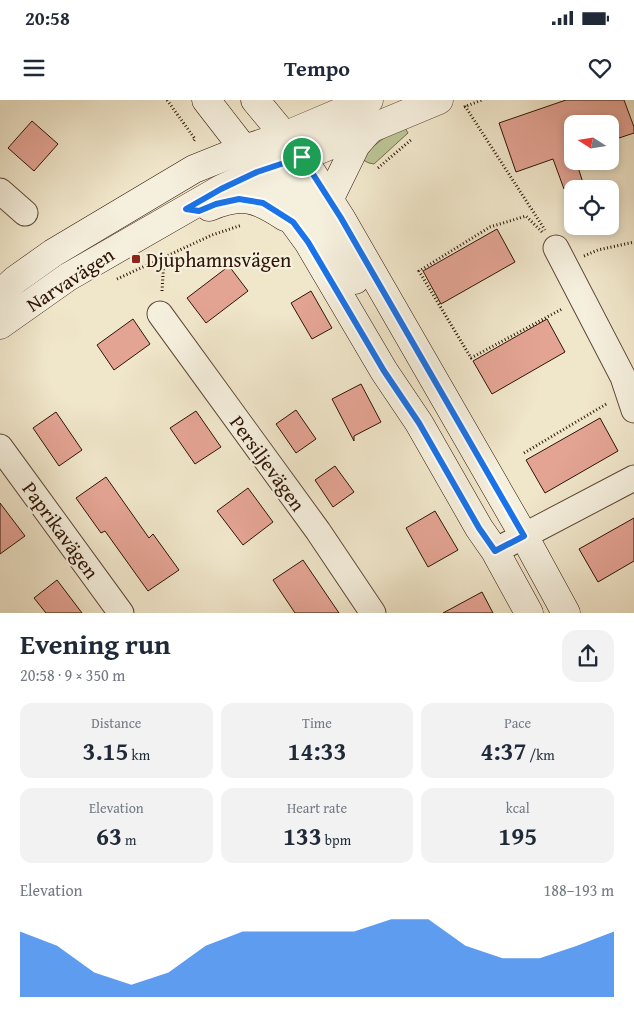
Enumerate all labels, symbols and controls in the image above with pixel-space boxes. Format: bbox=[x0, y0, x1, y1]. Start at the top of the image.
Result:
text: 20:58 bbox=[25, 4, 70, 32]
text: Tempo bbox=[284, 52, 350, 84]
icon: menu bbox=[20, 54, 48, 82]
icon: heart bbox=[586, 54, 614, 82]
north arrow bbox=[564, 115, 619, 170]
map controls bbox=[564, 115, 619, 235]
pin bbox=[281, 136, 323, 178]
icon: arrive bbox=[288, 143, 316, 171]
button: locate bbox=[564, 180, 619, 235]
street label: Narvavägen bbox=[20, 240, 120, 318]
place label: Djuphamnsvägen bbox=[146, 245, 291, 274]
marker: Djuphamnsvägen bbox=[130, 253, 142, 265]
street label: Persiljevägen bbox=[223, 409, 313, 517]
street label: Paprikavägen bbox=[16, 475, 106, 585]
text: Evening run bbox=[20, 623, 171, 664]
button: share bbox=[562, 630, 614, 682]
text: 20:58 · 9 × 350 m bbox=[20, 663, 125, 687]
text: Distance bbox=[91, 713, 141, 733]
text: Time bbox=[302, 713, 332, 733]
text: Pace bbox=[504, 713, 531, 733]
text: 3.15 bbox=[83, 733, 128, 769]
text: 14:33 bbox=[288, 733, 346, 769]
text: 4:37 bbox=[481, 733, 527, 769]
text: km bbox=[128, 745, 150, 765]
text: /km bbox=[527, 745, 555, 765]
text: Elevation bbox=[89, 798, 144, 818]
text: Heart rate bbox=[287, 798, 347, 818]
text: kcal bbox=[506, 798, 530, 818]
text: 63 bbox=[96, 818, 122, 854]
text: 133 bbox=[283, 818, 322, 854]
text: 195 bbox=[498, 818, 537, 854]
text: m bbox=[122, 830, 137, 850]
text: bpm bbox=[322, 830, 351, 850]
text: Elevation bbox=[20, 878, 83, 902]
text: 188–193 m bbox=[544, 878, 614, 902]

